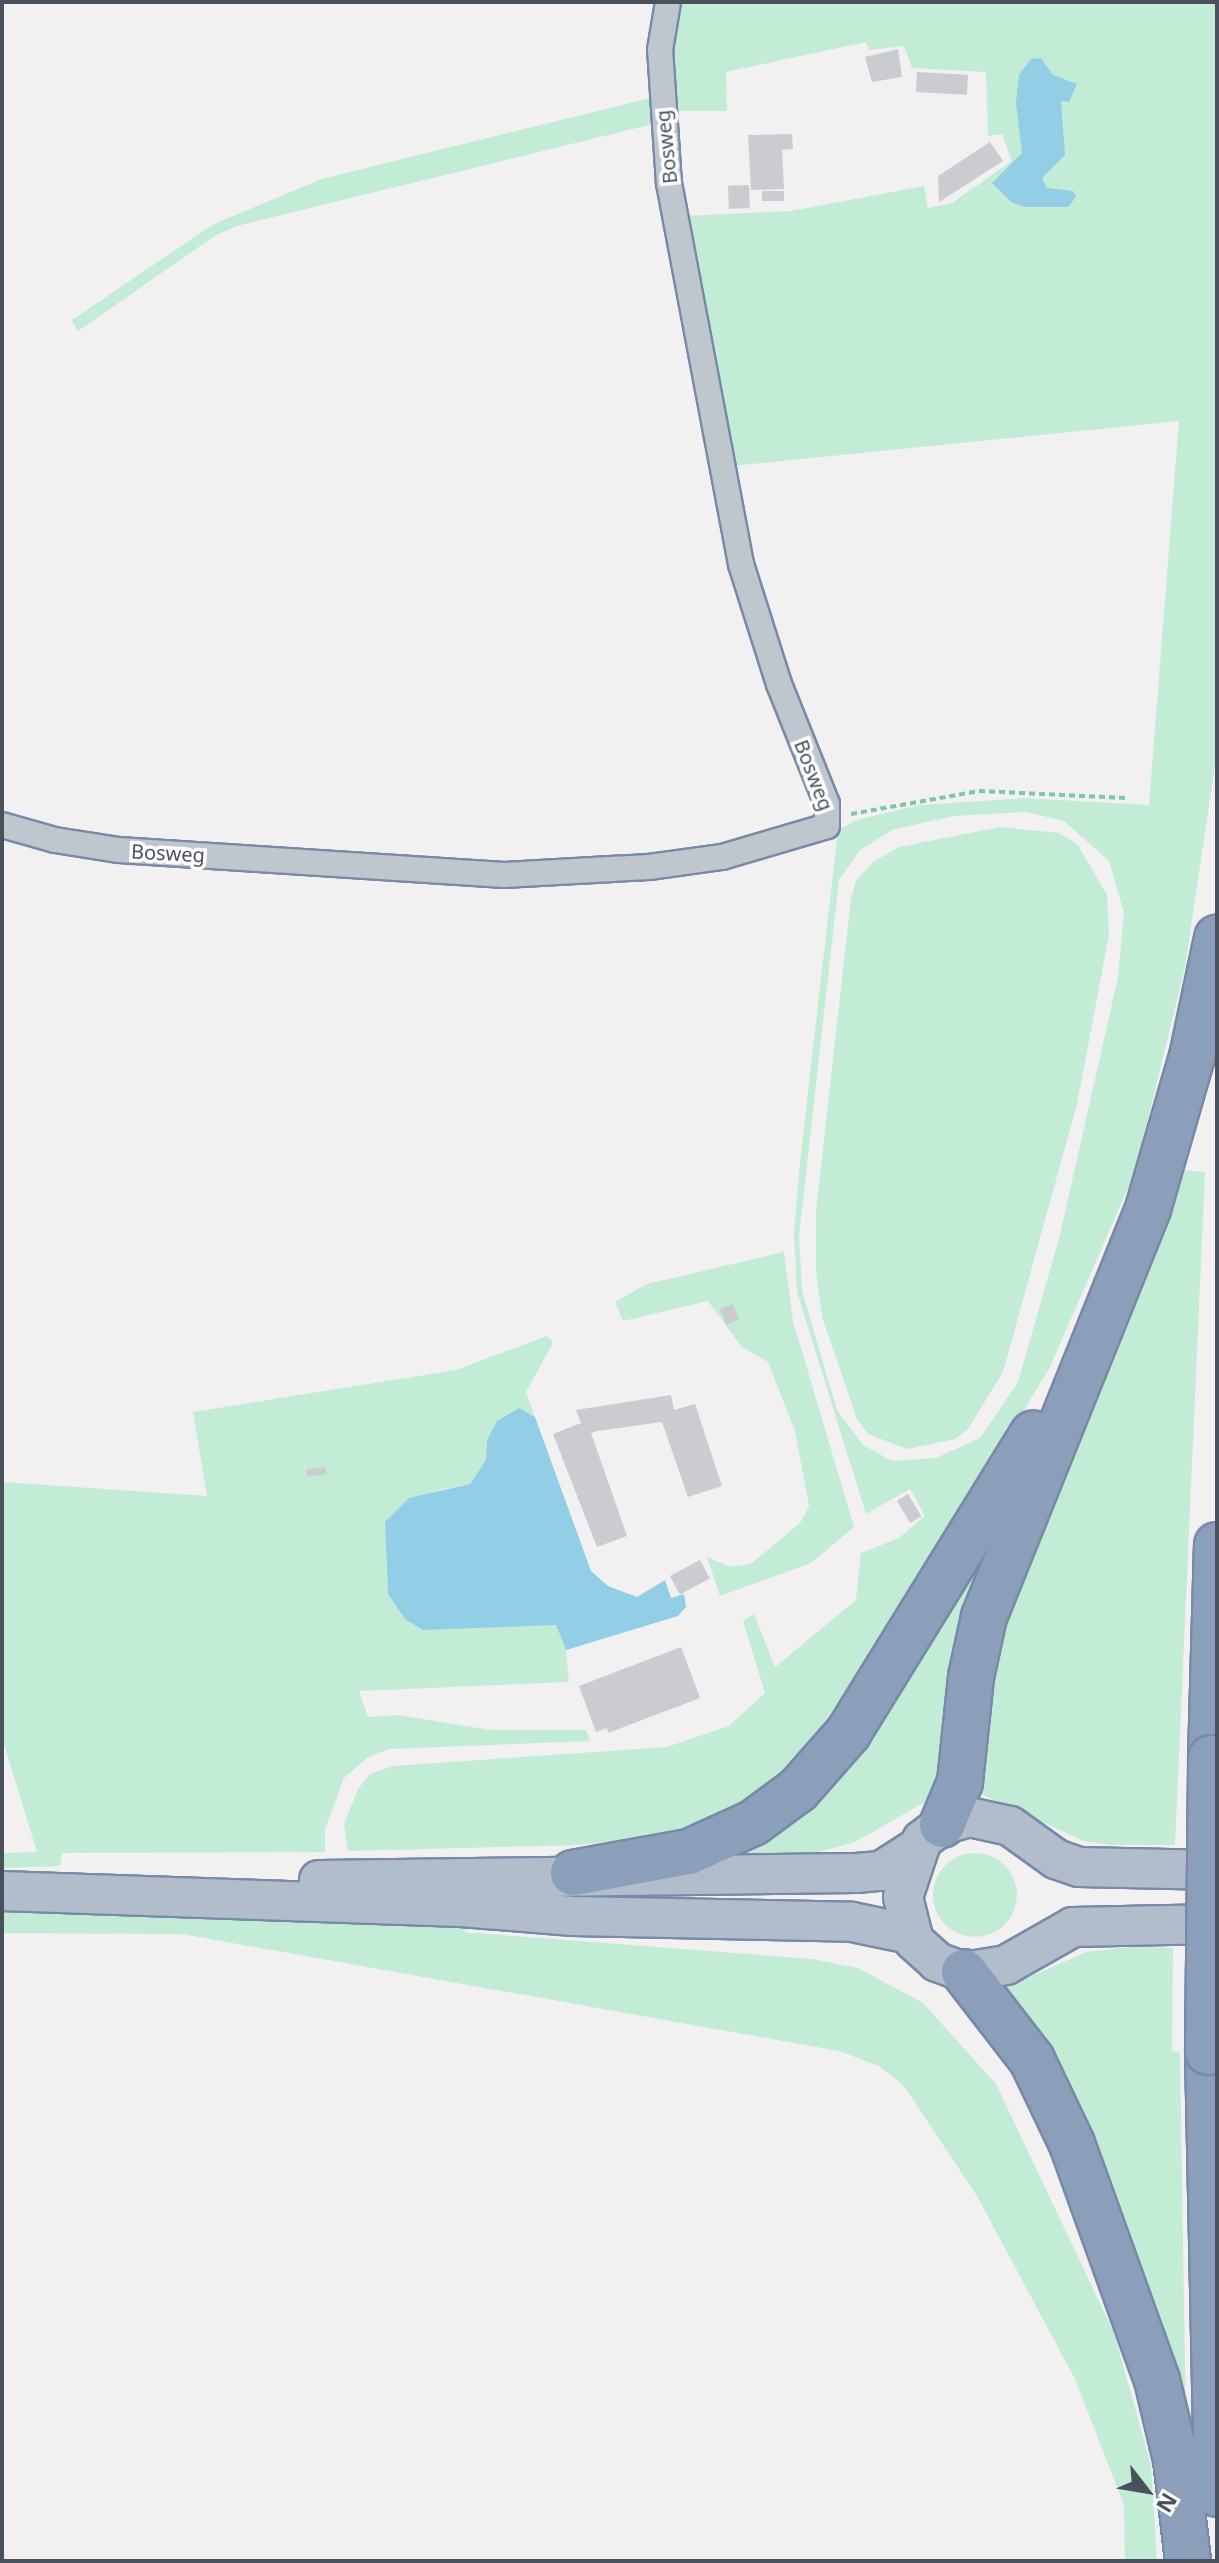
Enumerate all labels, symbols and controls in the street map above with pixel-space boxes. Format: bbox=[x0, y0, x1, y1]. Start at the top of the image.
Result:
street label: Bosweg bbox=[650, 109, 682, 185]
street label: Bosweg bbox=[790, 736, 838, 814]
street label: Bosweg bbox=[130, 839, 206, 867]
north arrow bbox=[1107, 2451, 1187, 2531]
text: N bbox=[1150, 2488, 1185, 2519]

